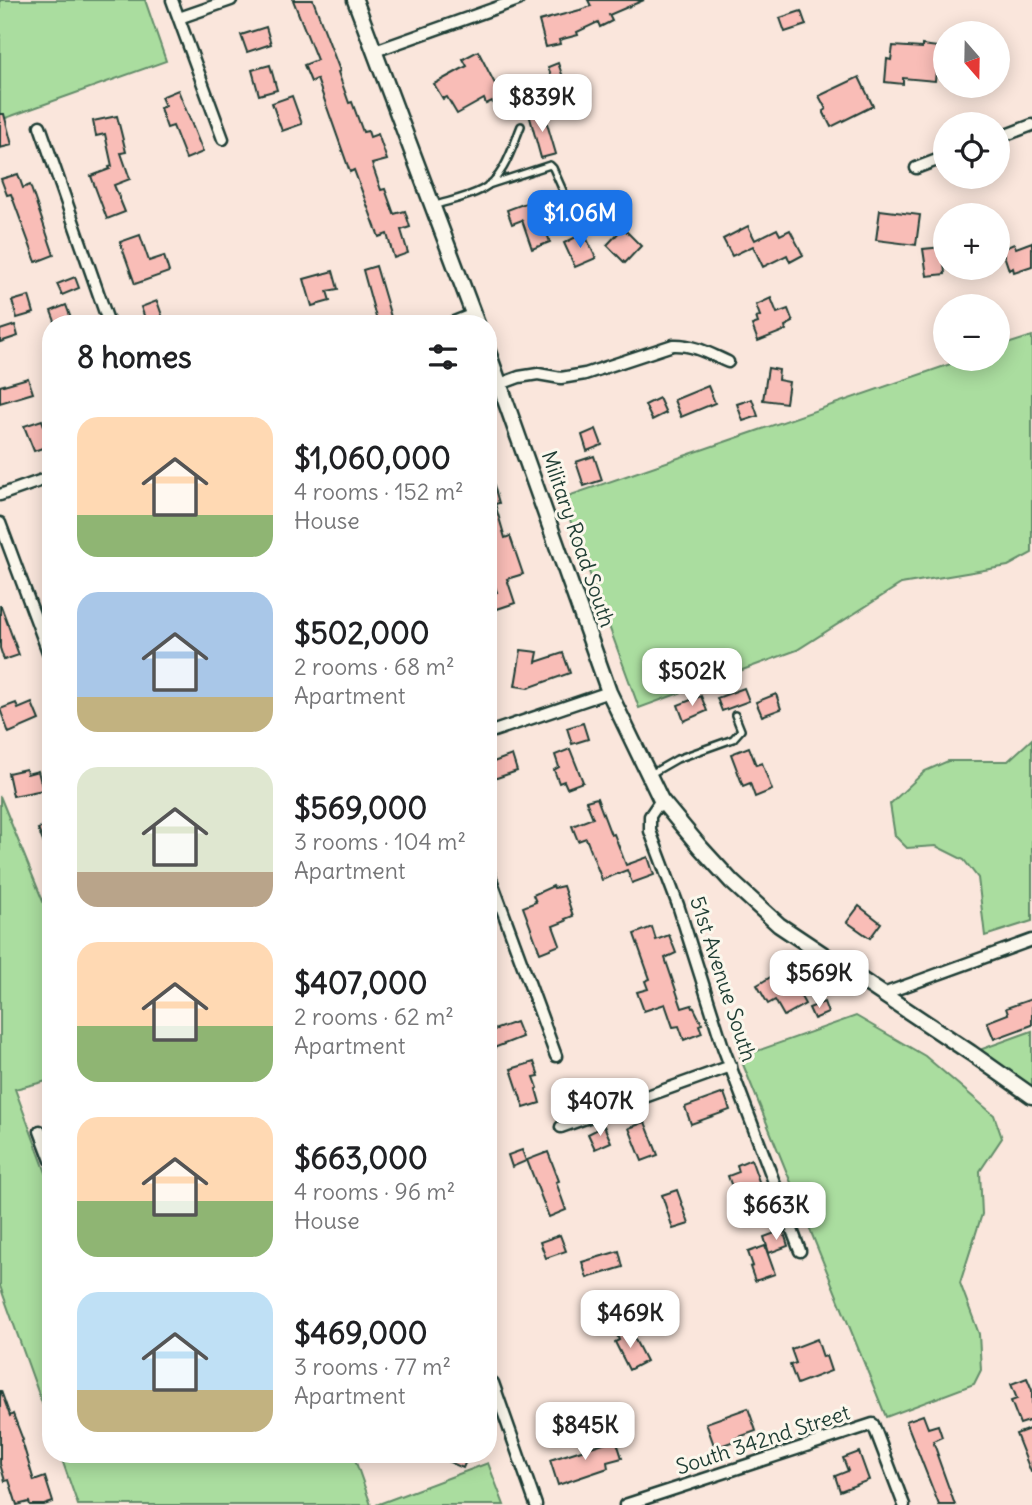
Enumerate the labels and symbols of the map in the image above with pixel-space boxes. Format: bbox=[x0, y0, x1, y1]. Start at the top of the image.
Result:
north arrow bbox=[933, 21, 1010, 98]
pin: $839K bbox=[493, 74, 591, 134]
pin: $1.06M bbox=[523, 190, 637, 250]
street label: Military Road South bbox=[536, 447, 621, 631]
pin: $502K bbox=[643, 648, 741, 708]
street label: 51st Avenue South bbox=[684, 893, 763, 1065]
pin: $569K bbox=[770, 950, 868, 1010]
pin: $407K bbox=[551, 1078, 649, 1138]
pin: $663K bbox=[727, 1182, 825, 1242]
pin: $469K bbox=[581, 1290, 679, 1350]
street label: South 342nd Street bbox=[673, 1399, 853, 1480]
pin: $845K bbox=[536, 1402, 634, 1462]

